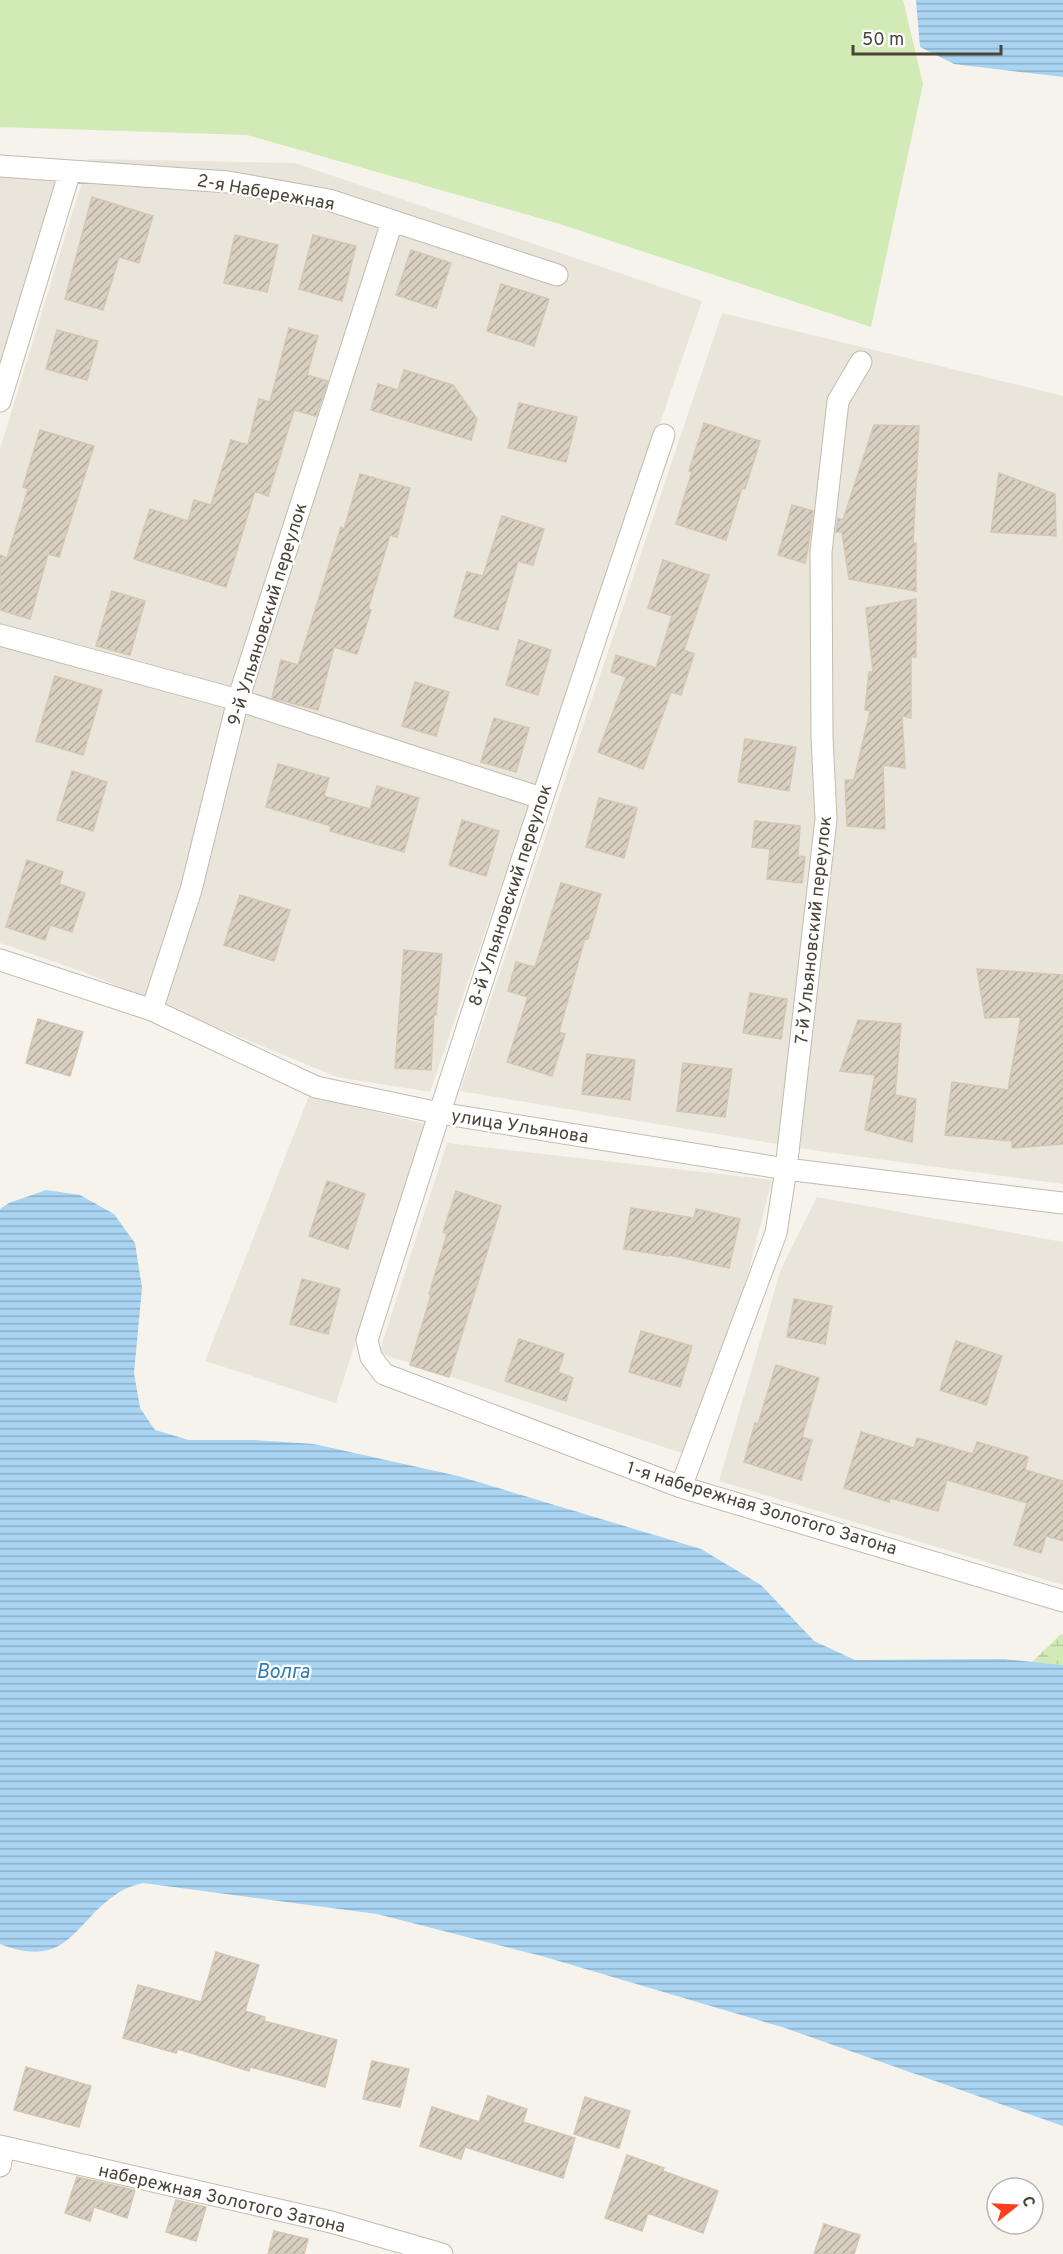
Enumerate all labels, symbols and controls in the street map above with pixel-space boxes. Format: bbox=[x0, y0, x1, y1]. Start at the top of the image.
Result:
scale bar bbox=[853, 18, 1002, 56]
text: 50 m bbox=[862, 29, 904, 52]
street label: 2-я Набережная bbox=[195, 170, 336, 217]
street label: 9-й Ульяновский переулок bbox=[224, 500, 313, 729]
street label: 8-й Ульяновский переулок bbox=[465, 782, 558, 1009]
street label: 7-й Ульяновский переулок bbox=[791, 815, 838, 1046]
street label: улица Ульянова bbox=[449, 1105, 590, 1150]
street label: 1-я набережная Золотого Затона bbox=[624, 1457, 900, 1562]
water label: Волга bbox=[256, 1660, 310, 1686]
street label: набережная Золотого Затона bbox=[96, 2160, 347, 2239]
north arrow bbox=[985, 2176, 1045, 2236]
text: С bbox=[1016, 2194, 1038, 2210]

